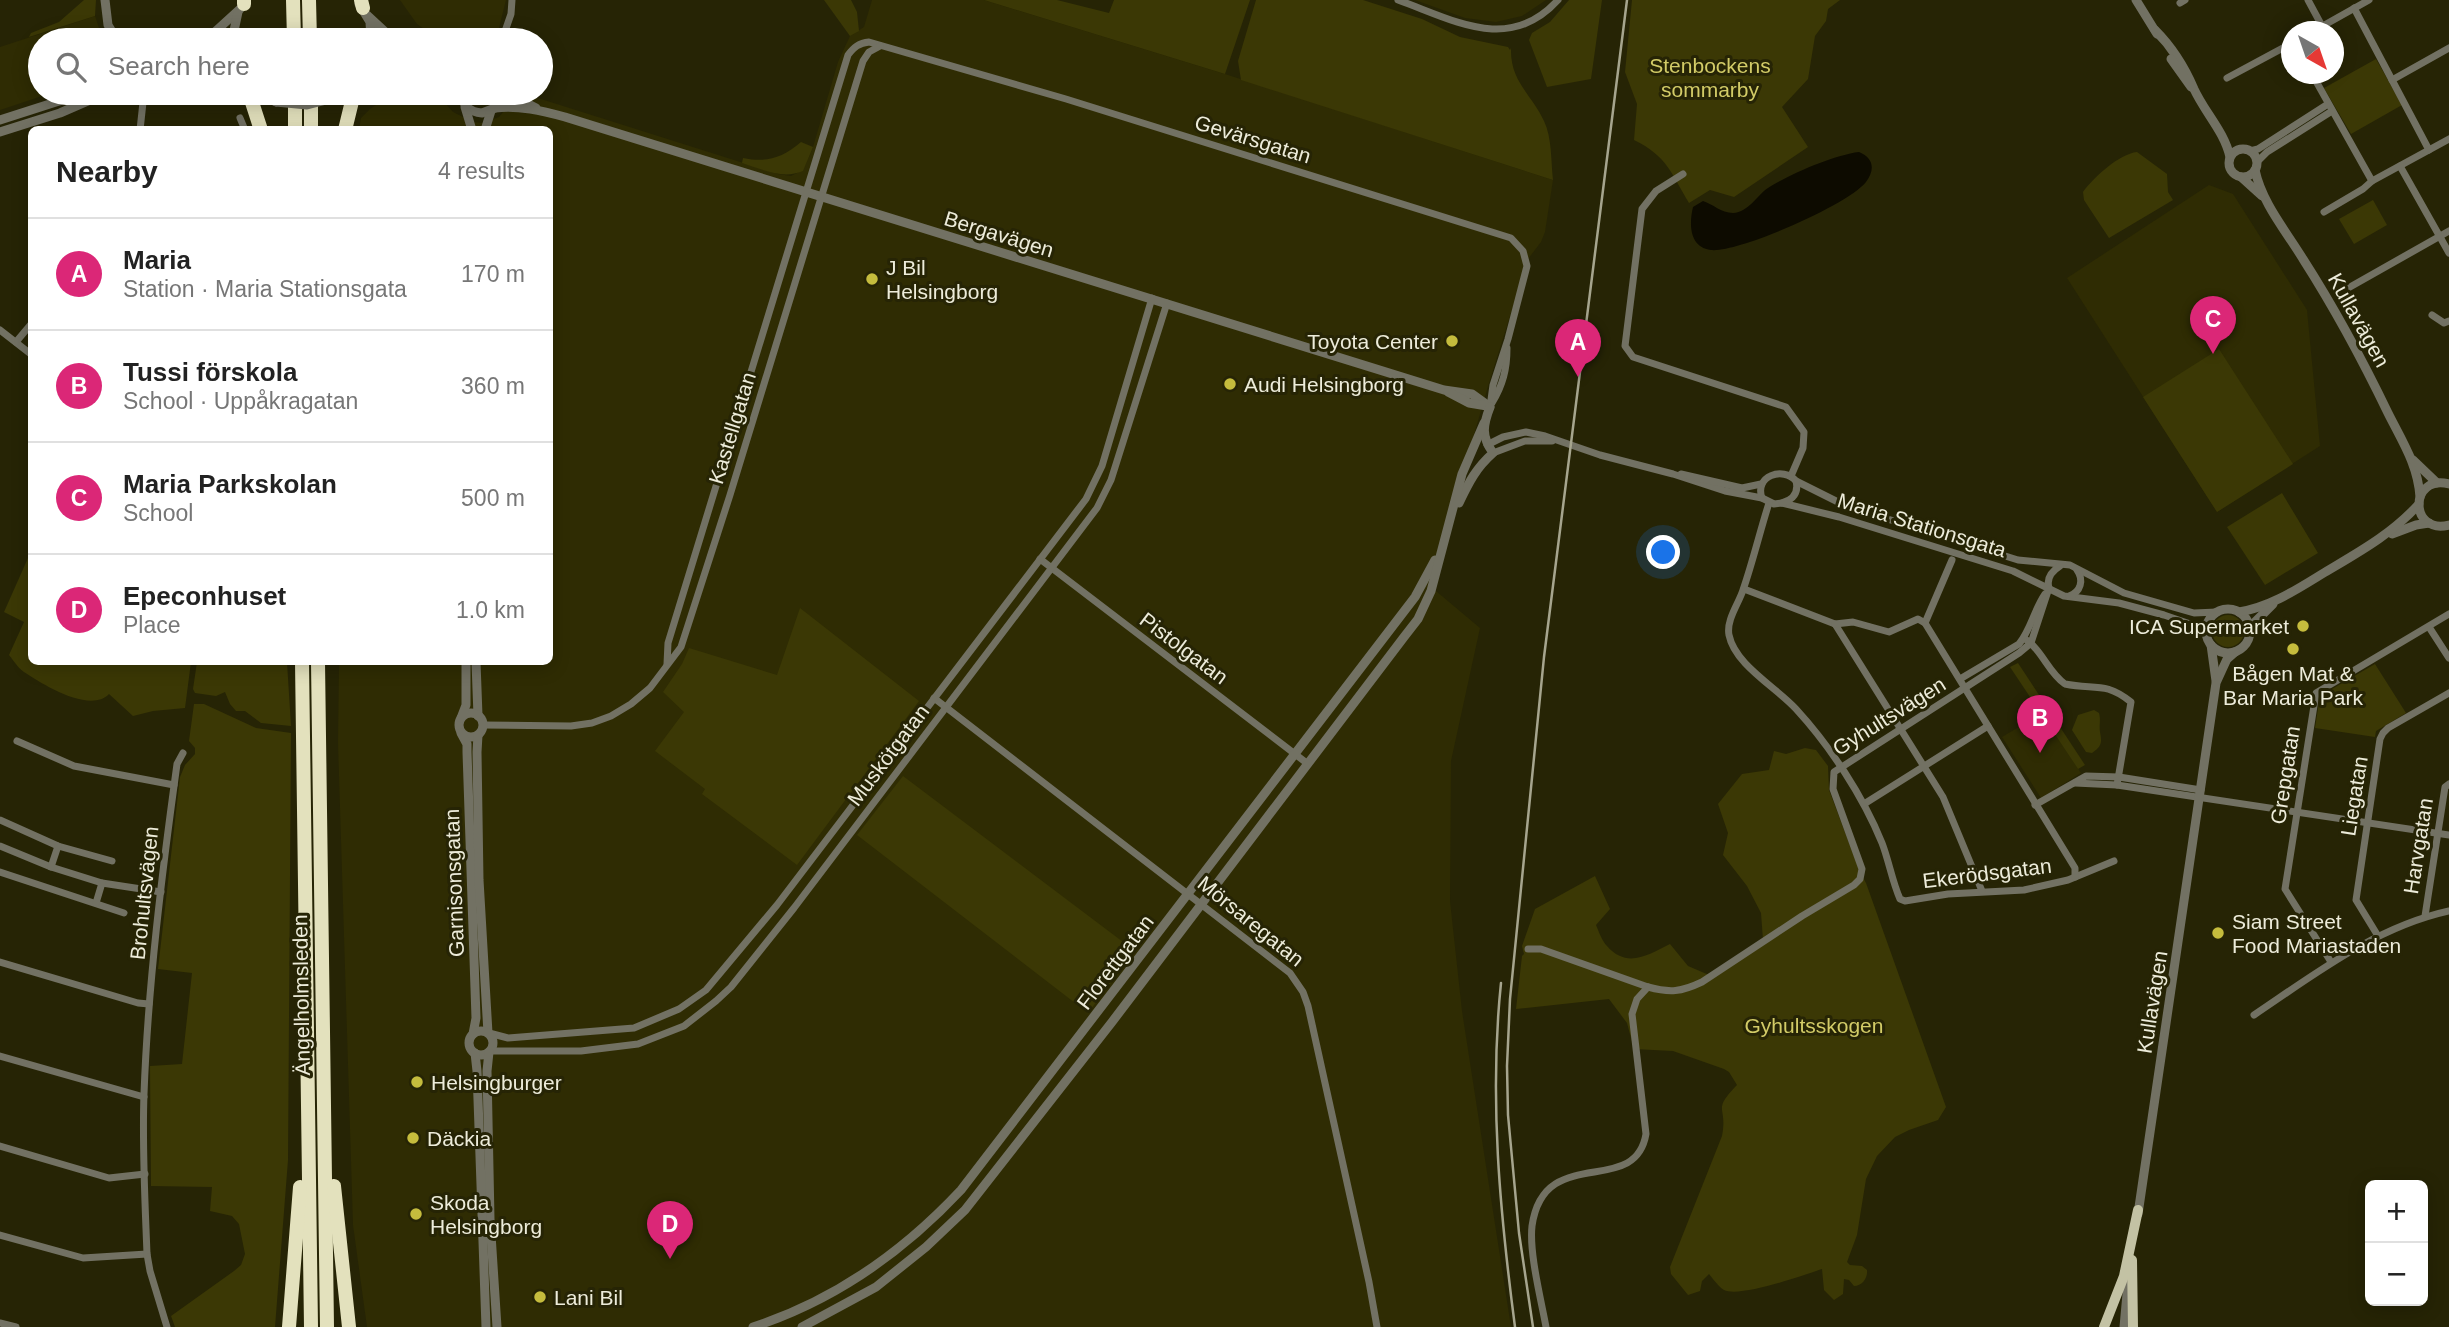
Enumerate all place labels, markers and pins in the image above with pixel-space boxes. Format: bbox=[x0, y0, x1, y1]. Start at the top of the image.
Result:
place label: J Bil Helsingborg bbox=[886, 256, 998, 303]
marker: J Bil Helsingborg bbox=[864, 271, 880, 287]
pin: C bbox=[2190, 296, 2236, 354]
pin: A bbox=[1555, 319, 1601, 377]
place label: Toyota Center bbox=[1307, 330, 1438, 353]
marker: Toyota Center bbox=[1444, 333, 1460, 349]
place label: Audi Helsingborg bbox=[1244, 373, 1404, 396]
marker: Audi Helsingborg bbox=[1222, 376, 1238, 392]
place label: ICA Supermarket bbox=[2129, 615, 2289, 638]
marker: ICA Supermarket bbox=[2295, 618, 2311, 634]
marker: Bågen Mat & Bar Maria Park bbox=[2285, 641, 2301, 657]
place label: Bågen Mat & Bar Maria Park bbox=[2223, 662, 2364, 709]
pin: B bbox=[2017, 695, 2063, 753]
place label: Siam Street Food Mariastaden bbox=[2232, 910, 2401, 957]
marker: Siam Street Food Mariastaden bbox=[2210, 925, 2226, 941]
place label: Helsingburger bbox=[431, 1071, 562, 1094]
marker: Helsingburger bbox=[409, 1074, 425, 1090]
place label: Däckia bbox=[427, 1127, 492, 1150]
marker: Däckia bbox=[405, 1130, 421, 1146]
place label: Skoda Helsingborg bbox=[430, 1191, 542, 1238]
pin: D bbox=[647, 1201, 693, 1259]
marker: Skoda Helsingborg bbox=[408, 1206, 424, 1222]
place label: Lani Bil bbox=[554, 1286, 623, 1309]
marker: Lani Bil bbox=[532, 1289, 548, 1305]

